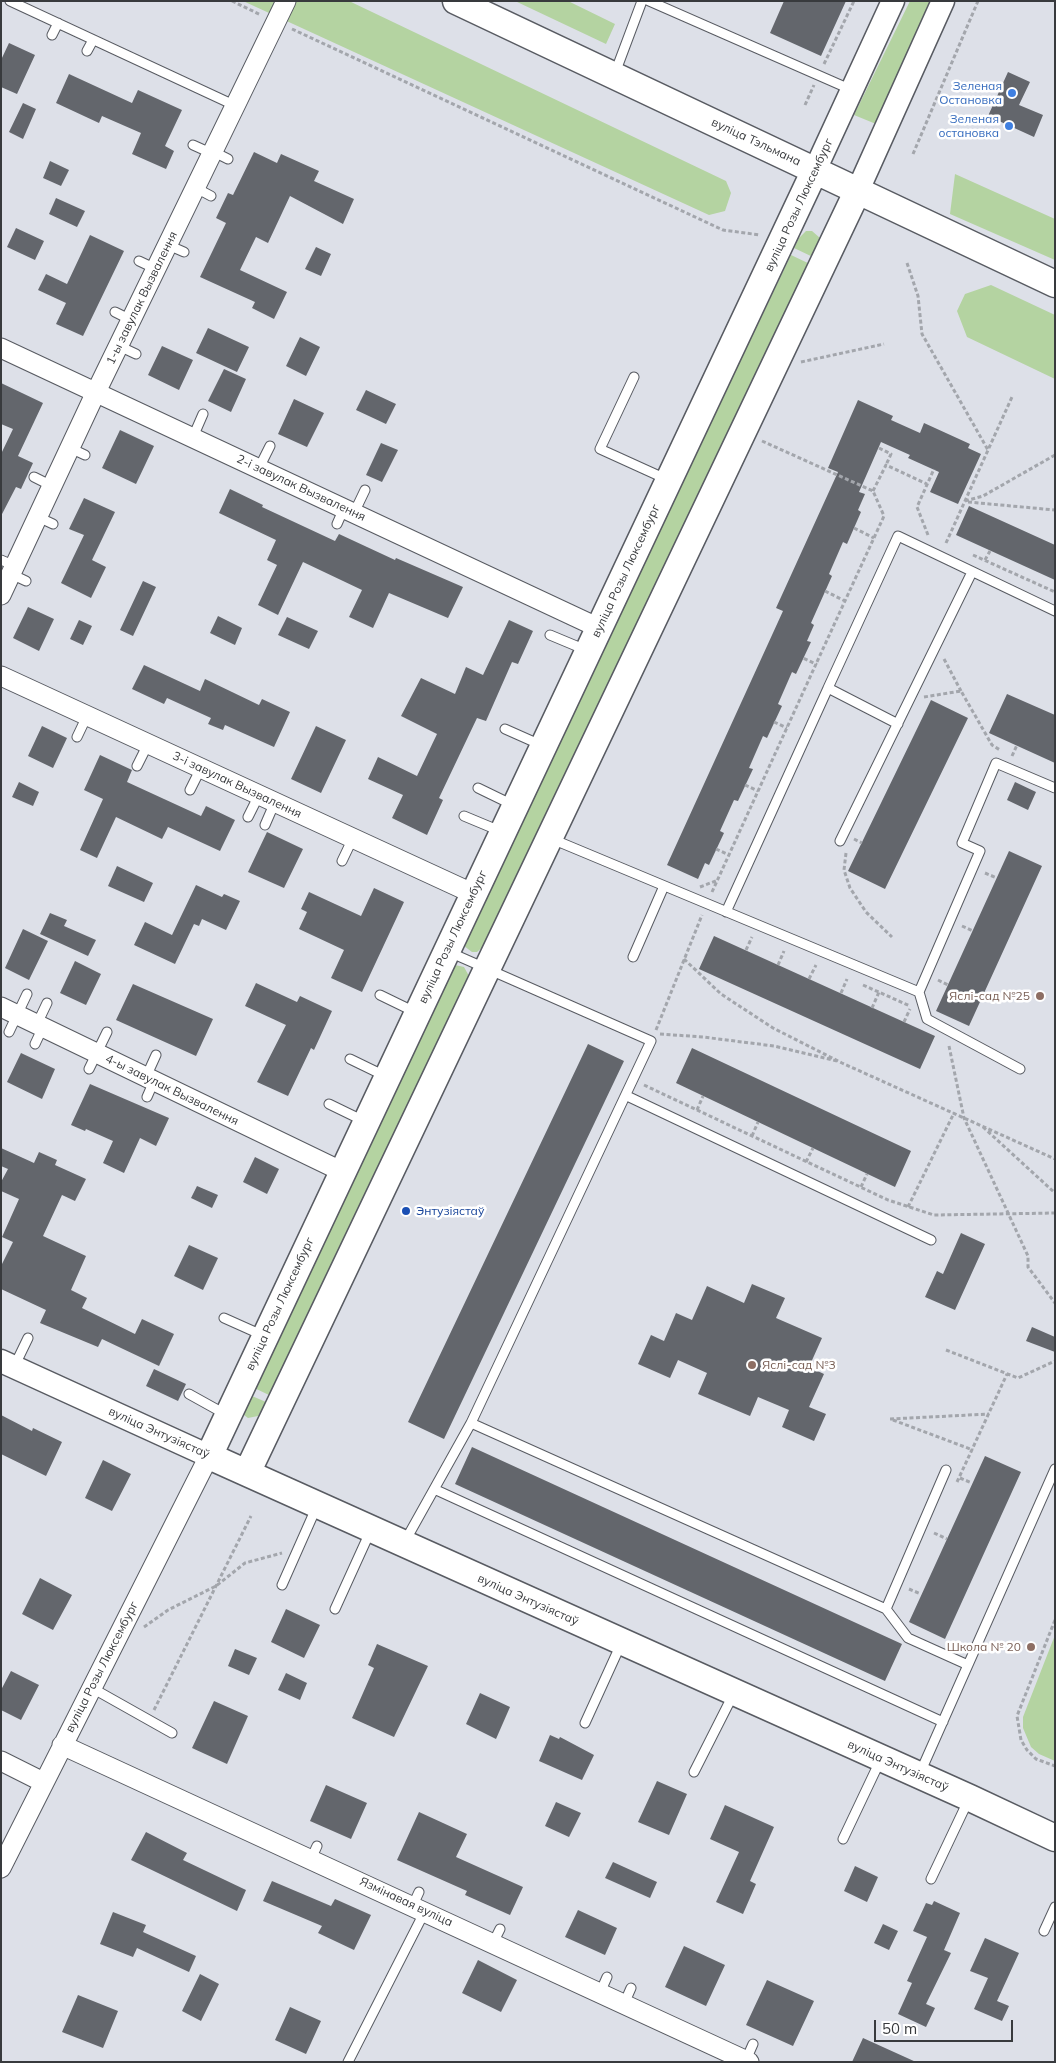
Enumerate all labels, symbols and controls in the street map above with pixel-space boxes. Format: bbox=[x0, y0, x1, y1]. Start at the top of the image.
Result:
place label: Зеленая Остановка bbox=[939, 79, 1002, 107]
marker: Зеленая Остановка bbox=[1006, 87, 1018, 99]
place label: Зеленая остановка bbox=[939, 112, 999, 140]
street label: вуліца Тэльмана bbox=[709, 115, 803, 169]
marker: Зеленая остановка bbox=[1003, 120, 1015, 132]
street label: вуліца Розы Люксембург bbox=[762, 136, 836, 274]
street label: 1-ы завулак Вызвалення bbox=[103, 229, 181, 367]
street label: 2-і завулак Вызвалення bbox=[234, 452, 368, 524]
street label: вуліца Розы Люксембург bbox=[589, 502, 663, 640]
street label: 3-і завулак Вызвалення bbox=[170, 749, 304, 821]
street label: вуліца Розы Люксембург bbox=[416, 868, 490, 1006]
place label: Яслі-сад №25 bbox=[949, 989, 1030, 1003]
marker: Яслі-сад №25 bbox=[1034, 990, 1046, 1002]
street label: 4-ы завулак Вызвалення bbox=[103, 1051, 241, 1129]
place label: Энтузіястаў bbox=[416, 1204, 484, 1218]
marker: Энтузіястаў bbox=[400, 1205, 412, 1217]
street label: вуліца Розы Люксембург bbox=[243, 1235, 317, 1373]
place label: Яслі-сад №3 bbox=[762, 1358, 836, 1372]
marker: Яслі-сад №3 bbox=[746, 1359, 758, 1371]
street label: вуліца Энтузіястаў bbox=[106, 1404, 212, 1462]
street label: вуліца Энтузіястаў bbox=[475, 1571, 581, 1629]
street label: вуліца Розы Люксембург bbox=[63, 1599, 141, 1735]
place label: Школа № 20 bbox=[947, 1640, 1021, 1654]
marker: Школа № 20 bbox=[1025, 1641, 1037, 1653]
street label: вуліца Энтузіястаў bbox=[845, 1737, 951, 1795]
street label: Язмінавая вуліца bbox=[357, 1874, 455, 1930]
scale bar bbox=[876, 2010, 1015, 2042]
text: 50 m bbox=[882, 2019, 917, 2038]

